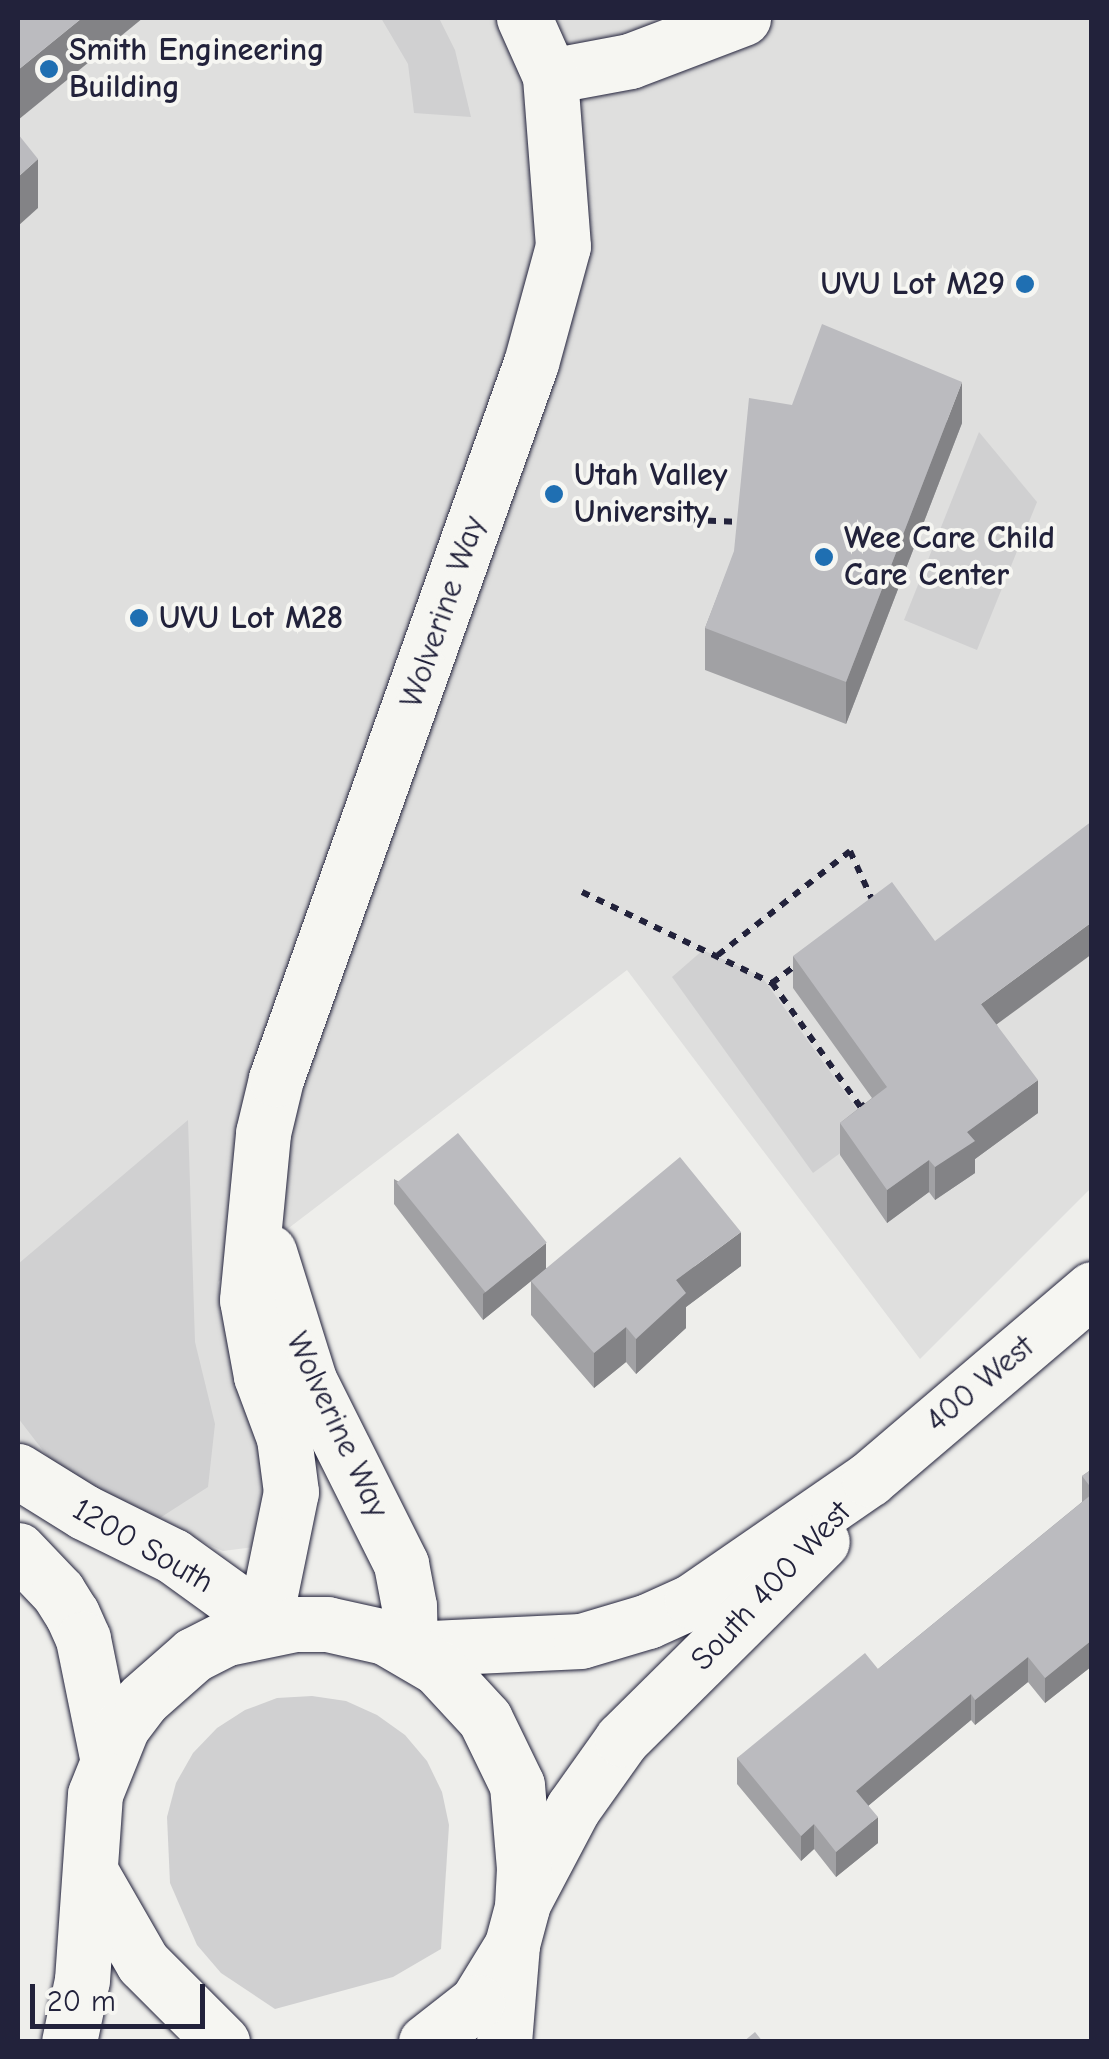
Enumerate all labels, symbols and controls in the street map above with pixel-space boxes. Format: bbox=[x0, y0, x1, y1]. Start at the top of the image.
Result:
place label: Smith Engineering Building bbox=[69, 32, 325, 107]
marker: Smith Engineering Building bbox=[38, 58, 60, 80]
place label: UVU Lot M29 bbox=[820, 265, 1005, 303]
marker: UVU Lot M29 bbox=[1014, 273, 1036, 295]
place label: Utah Valley University bbox=[574, 457, 727, 532]
marker: Utah Valley University bbox=[543, 483, 565, 505]
street label: Wolverine Way bbox=[392, 511, 494, 713]
place label: Wee Care Child Care Center bbox=[844, 520, 1055, 595]
marker: Wee Care Child Care Center bbox=[813, 546, 835, 568]
place label: UVU Lot M28 bbox=[159, 599, 343, 637]
marker: UVU Lot M28 bbox=[128, 607, 150, 629]
street label: Wolverine Way bbox=[277, 1326, 397, 1524]
street label: 400 West bbox=[918, 1328, 1042, 1440]
street label: 1200 South bbox=[66, 1490, 220, 1602]
street label: South 400 West bbox=[683, 1493, 859, 1679]
scale bar bbox=[35, 1964, 210, 2026]
text: 20 m bbox=[47, 1984, 116, 2019]

